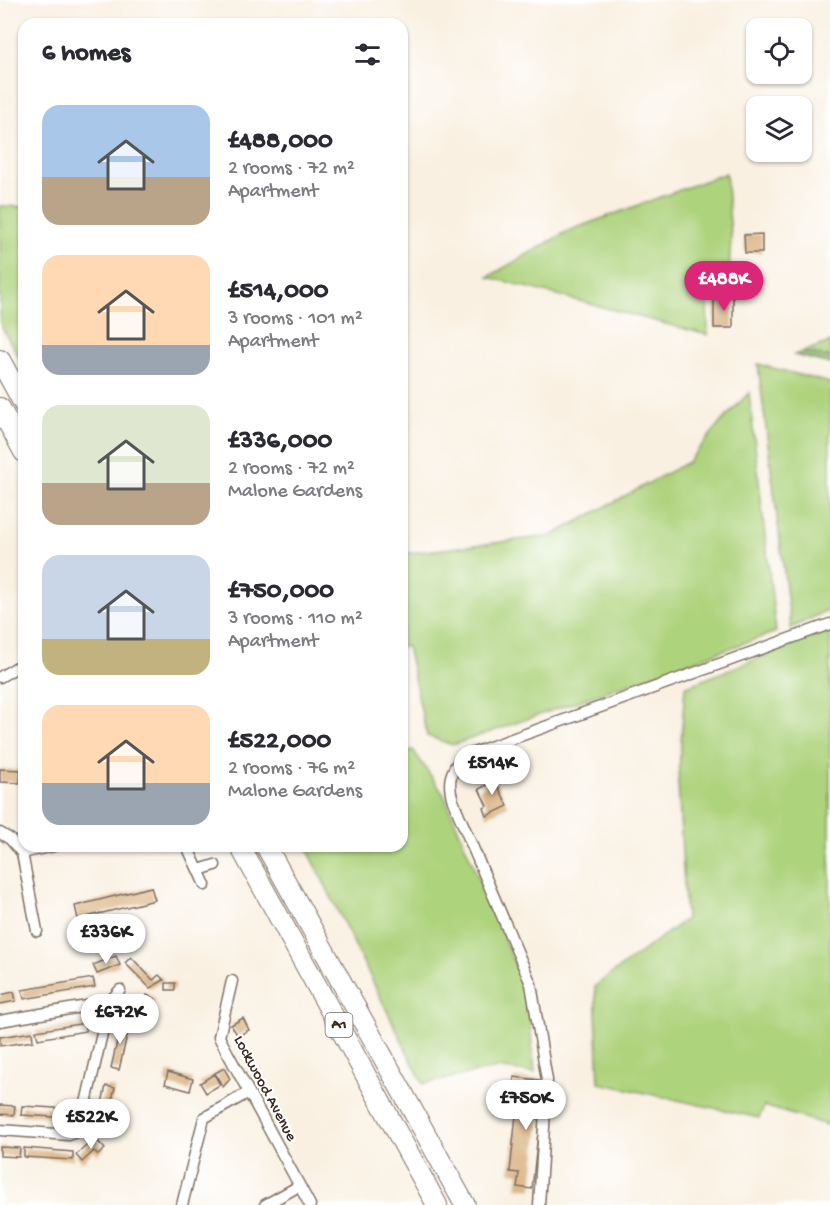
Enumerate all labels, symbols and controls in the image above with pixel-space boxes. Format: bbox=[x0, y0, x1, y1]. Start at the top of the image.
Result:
map controls bbox=[746, 18, 812, 162]
button: locate bbox=[746, 18, 812, 84]
icon: filters bbox=[351, 38, 384, 71]
text: 6 homes bbox=[42, 39, 130, 70]
button: layers bbox=[746, 96, 812, 162]
text: £488,000 bbox=[228, 127, 333, 158]
icon: home bbox=[90, 129, 162, 201]
text: 2 rooms · 72 m² bbox=[228, 158, 355, 181]
text: Apartment bbox=[228, 181, 318, 204]
pin: £488K bbox=[682, 261, 766, 312]
text: £488K bbox=[698, 269, 750, 292]
text: £514,000 bbox=[228, 277, 328, 308]
icon: home bbox=[90, 279, 162, 351]
text: 3 rooms · 101 m² bbox=[228, 308, 363, 331]
text: Apartment bbox=[228, 331, 318, 354]
text: £336,000 bbox=[228, 427, 332, 458]
icon: home bbox=[90, 429, 162, 501]
text: 2 rooms · 72 m² bbox=[228, 458, 355, 481]
text: Malone Gardens bbox=[228, 481, 362, 504]
text: £750,000 bbox=[228, 577, 334, 608]
icon: home bbox=[90, 579, 162, 651]
text: 3 rooms · 110 m² bbox=[228, 608, 363, 631]
text: Apartment bbox=[228, 631, 318, 654]
text: £522,000 bbox=[228, 727, 331, 758]
icon: home bbox=[90, 729, 162, 801]
pin: £514K bbox=[450, 745, 534, 796]
text: £514K bbox=[468, 753, 516, 776]
text: 2 rooms · 76 m² bbox=[228, 758, 355, 781]
text: Malone Gardens bbox=[228, 781, 362, 804]
pin: £336K bbox=[64, 914, 148, 965]
text: £336K bbox=[81, 922, 131, 945]
pin: £672K bbox=[78, 994, 162, 1045]
text: £672K bbox=[95, 1002, 145, 1025]
road number: A1 bbox=[326, 1013, 352, 1037]
street label: Lockwood Avenue bbox=[228, 1033, 300, 1146]
pin: £750K bbox=[484, 1080, 568, 1131]
text: £750K bbox=[500, 1088, 552, 1111]
pin: £522K bbox=[49, 1099, 133, 1150]
text: £522K bbox=[66, 1107, 116, 1130]

